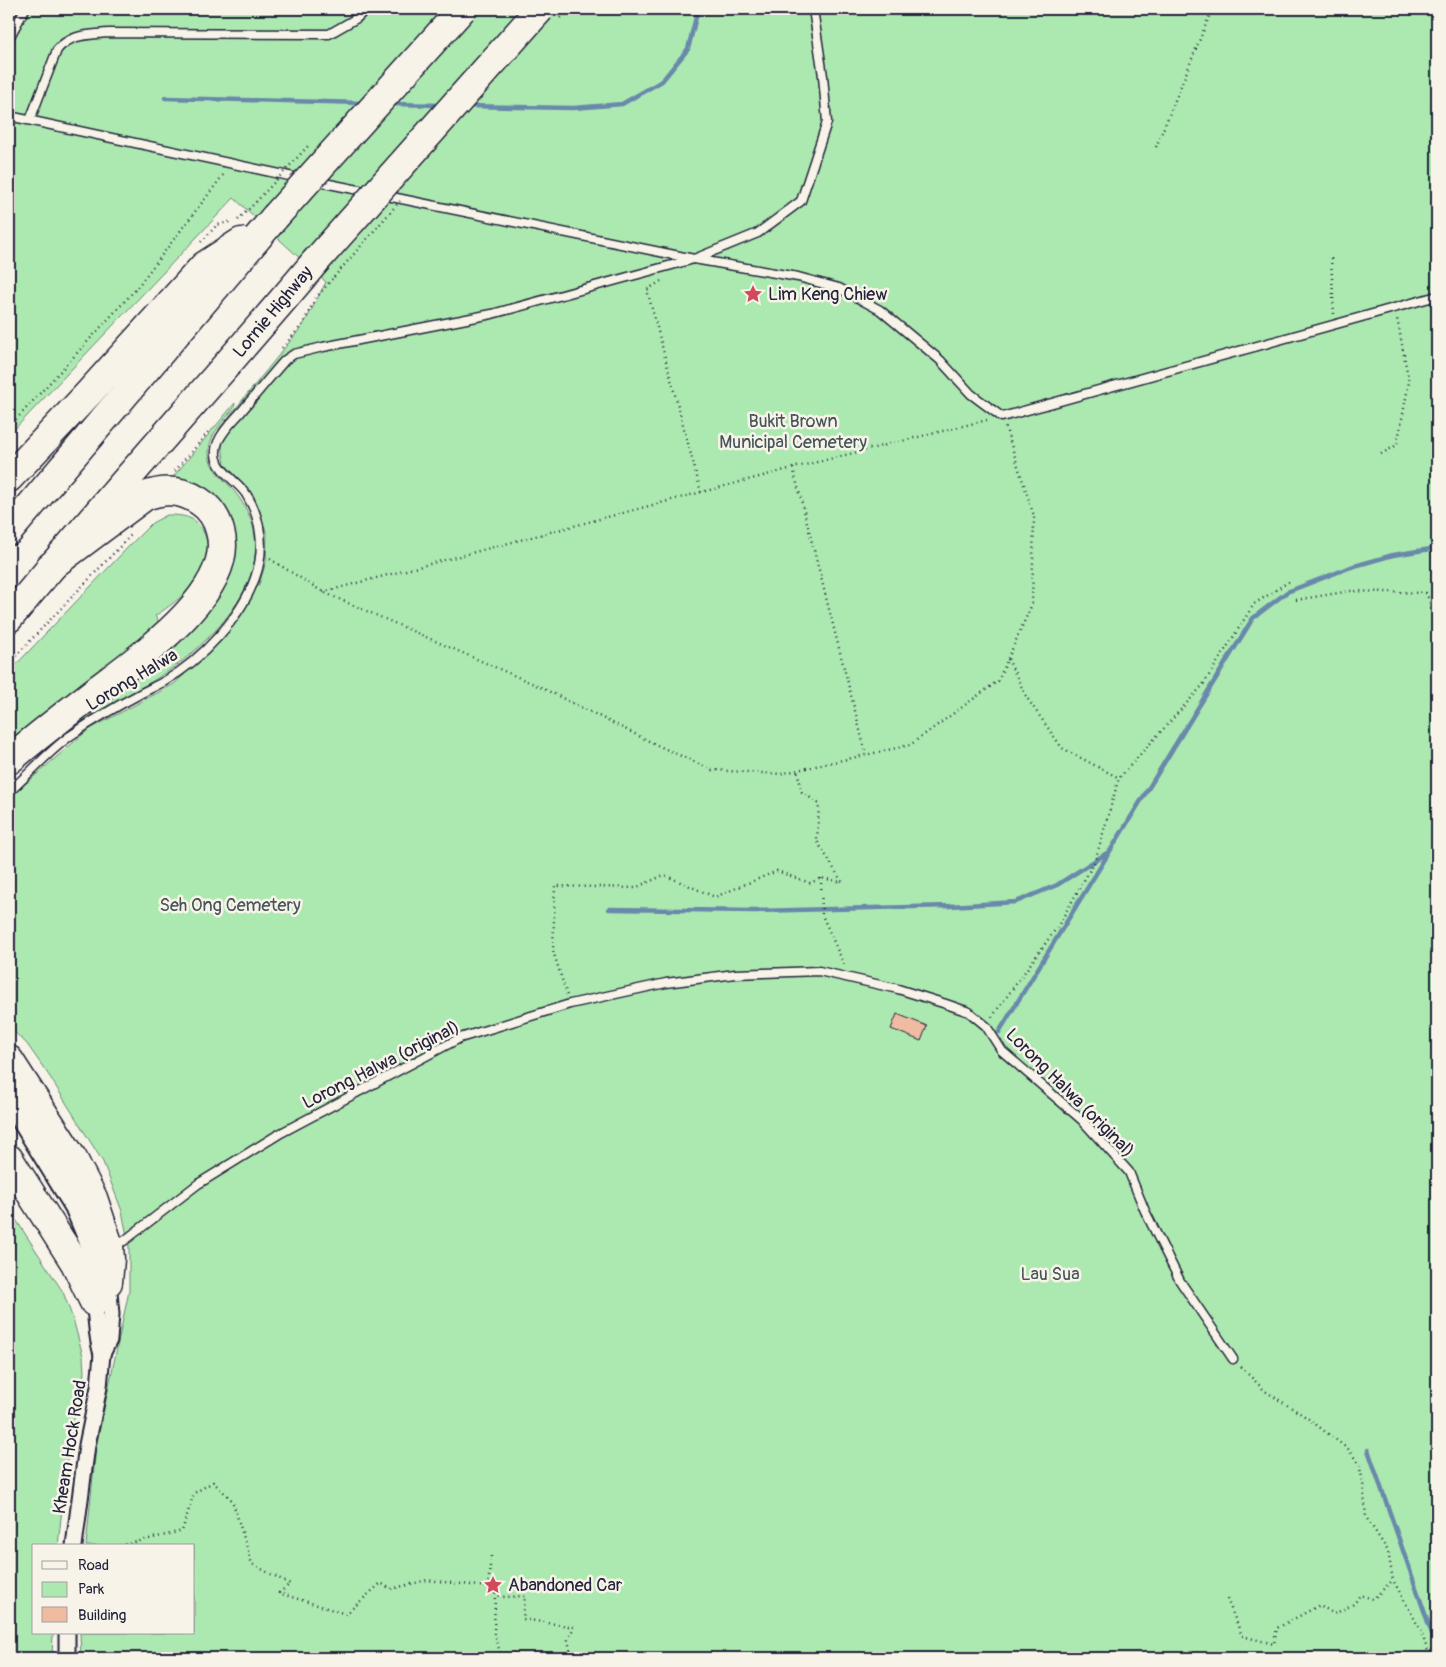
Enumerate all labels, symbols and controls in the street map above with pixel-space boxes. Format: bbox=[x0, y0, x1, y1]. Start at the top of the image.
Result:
street label: Lornie Highway bbox=[228, 261, 318, 363]
place icon: Lim Keng Chiew bbox=[742, 283, 764, 305]
place label: Lim Keng Chiew bbox=[768, 283, 887, 306]
park label: Bukit Brown Municipal Cemetery bbox=[719, 410, 867, 454]
street label: Lorong Halwa bbox=[82, 644, 182, 716]
park label: Seh Ong Cemetery bbox=[159, 894, 301, 917]
street label: Lorong Halwa (original) bbox=[299, 1015, 463, 1115]
street label: Lorong Halwa (original) bbox=[1001, 1024, 1139, 1162]
park label: Lau Sua bbox=[1020, 1263, 1080, 1286]
street label: Kheam Hock Road bbox=[48, 1378, 92, 1516]
legend bbox=[32, 1544, 195, 1634]
text: Road bbox=[78, 1556, 109, 1575]
place icon: Abandoned Car bbox=[482, 1574, 504, 1596]
place label: Abandoned Car bbox=[508, 1574, 623, 1597]
text: Park bbox=[78, 1580, 105, 1599]
text: Building bbox=[78, 1606, 126, 1625]

